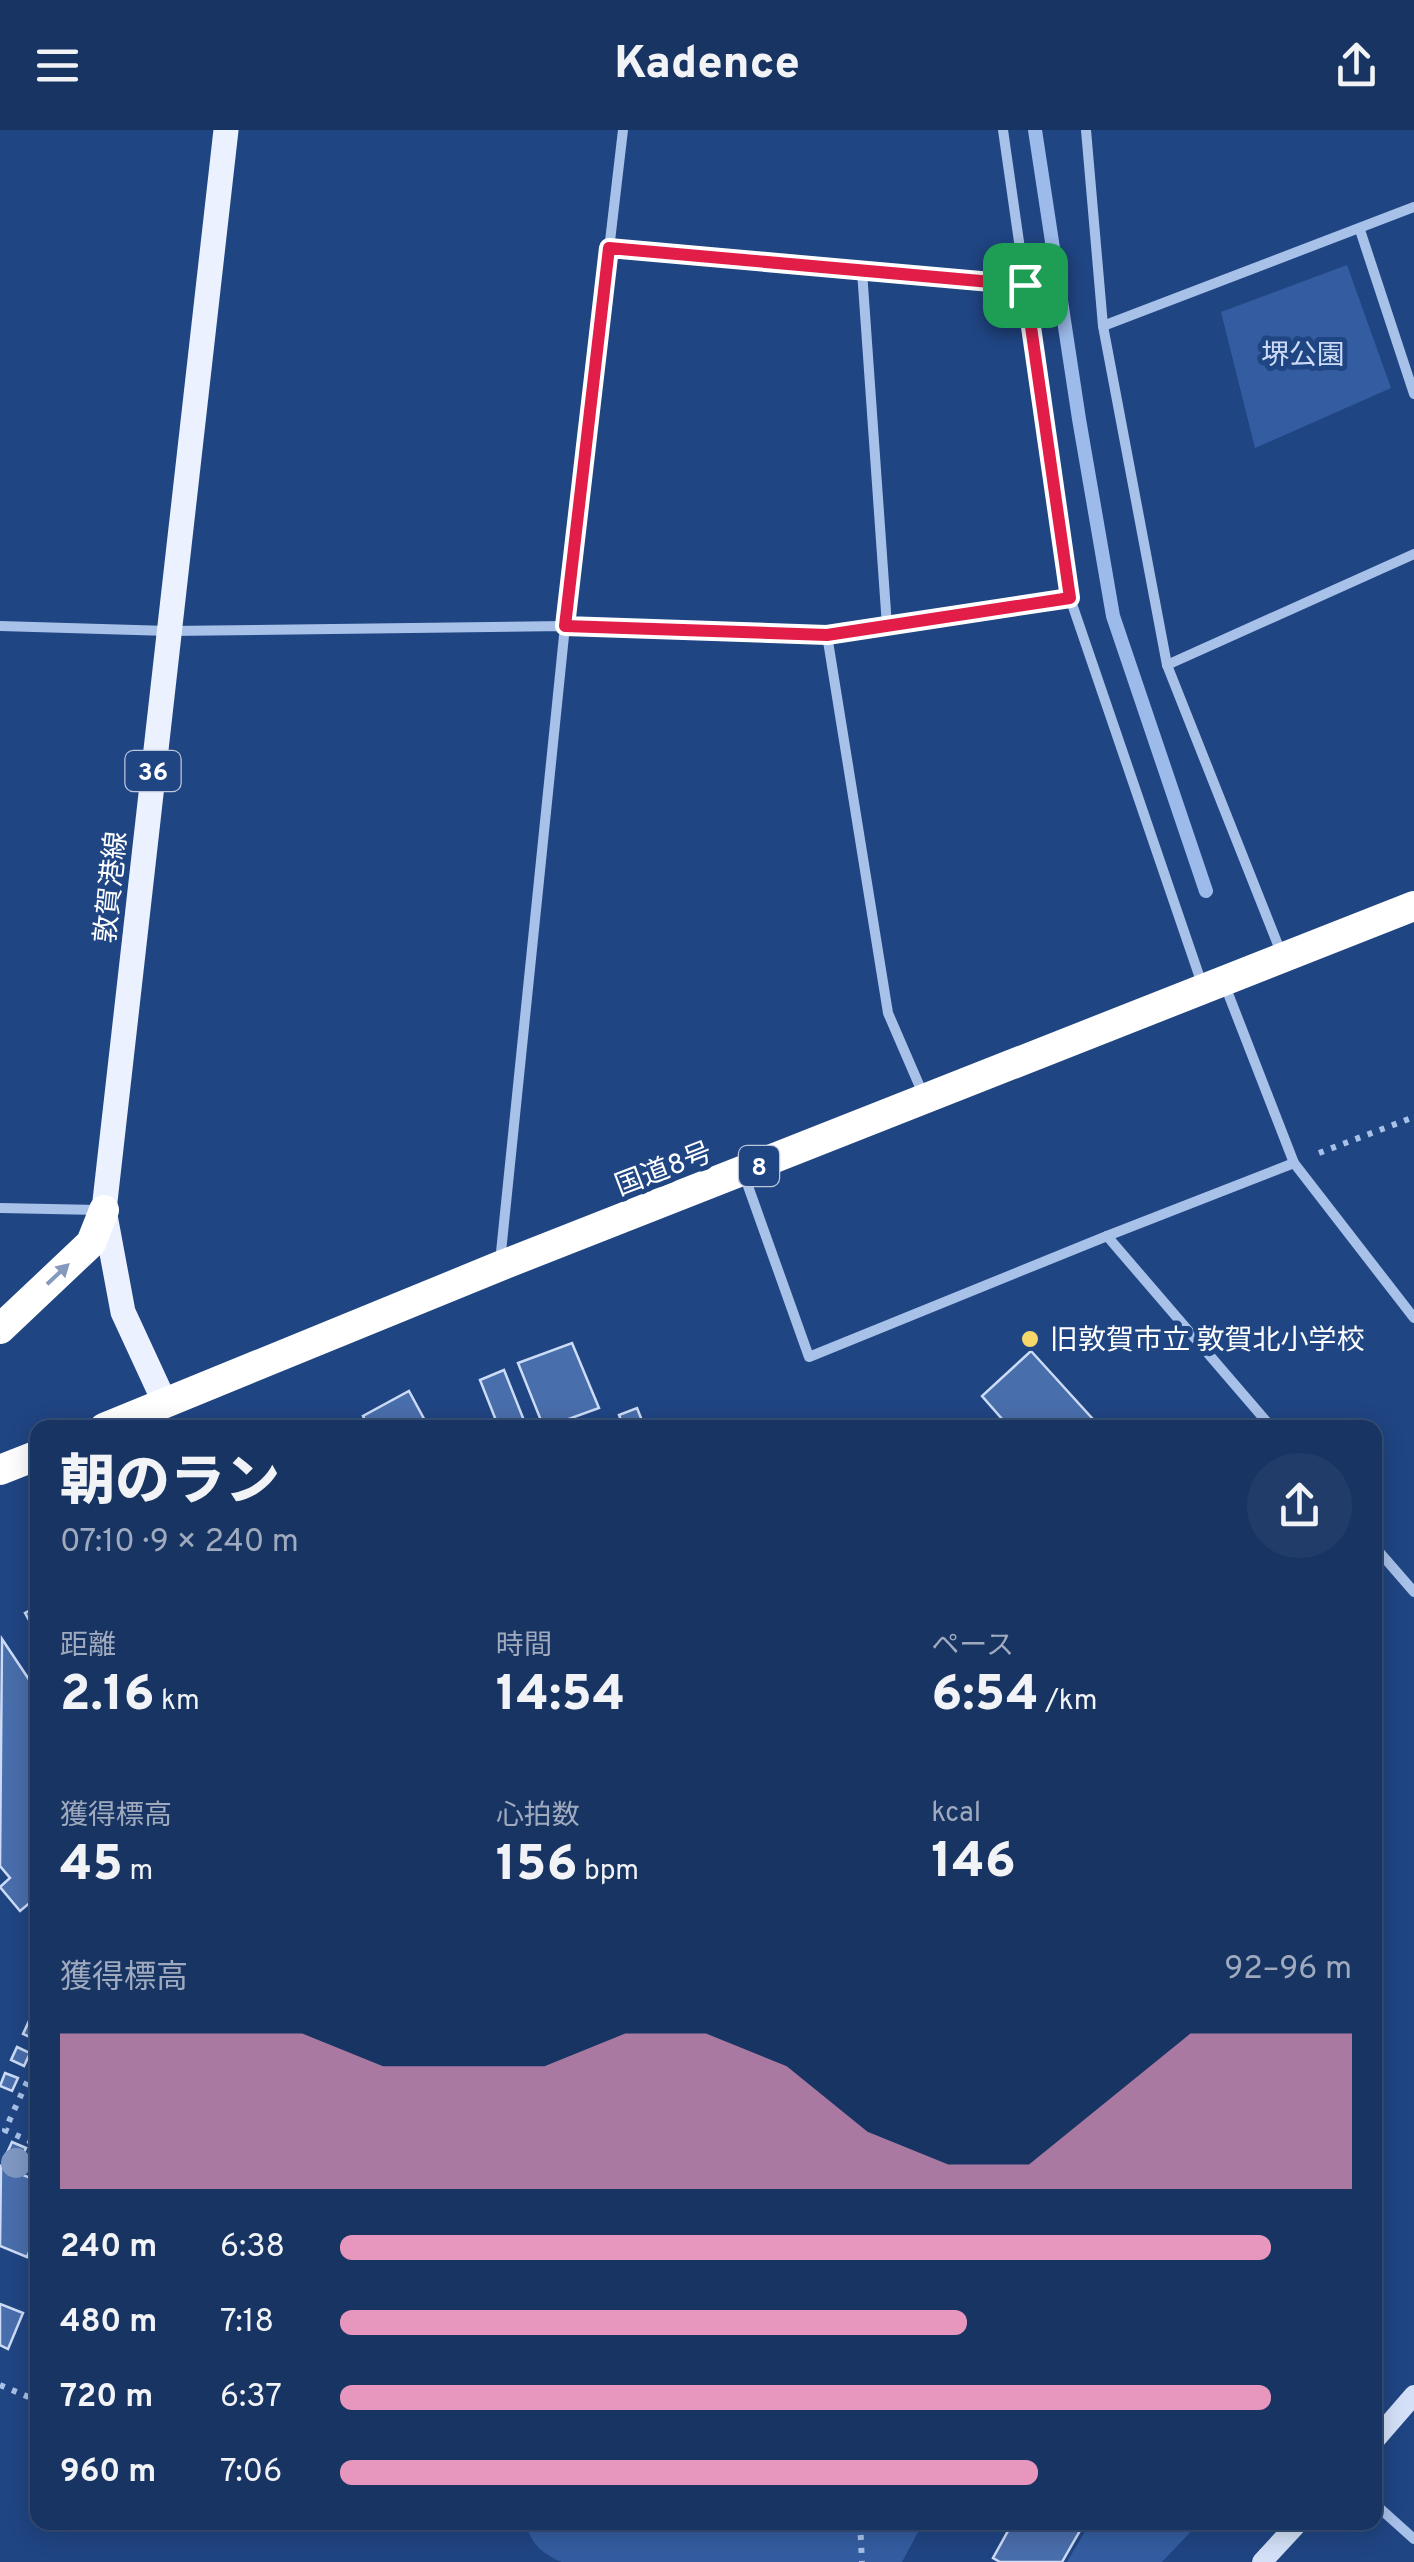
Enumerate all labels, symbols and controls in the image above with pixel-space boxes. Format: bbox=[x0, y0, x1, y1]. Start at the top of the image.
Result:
text: Kadence bbox=[614, 37, 800, 94]
icon: menu bbox=[30, 38, 85, 93]
icon: share bbox=[1329, 38, 1384, 93]
pin bbox=[983, 243, 1068, 328]
icon: arrive bbox=[998, 258, 1053, 313]
park label: 堺公園 bbox=[1261, 339, 1345, 375]
road number: 36 bbox=[126, 751, 180, 791]
street label: 敦賀港線 bbox=[89, 830, 137, 945]
street label: 国道8号 bbox=[610, 1136, 718, 1206]
road number: 8 bbox=[739, 1146, 779, 1186]
one-way arrow bbox=[46, 1263, 70, 1286]
place label: 旧敦賀市立 敦賀北小学校 bbox=[1050, 1324, 1365, 1360]
marker: 旧敦賀市立 敦賀北小学校 bbox=[1019, 1328, 1041, 1350]
text: 朝のラン bbox=[60, 1450, 280, 1520]
button: share bbox=[1247, 1453, 1352, 1558]
text: 07:10 · 9 × 240 m bbox=[60, 1523, 299, 1563]
text: 距離 bbox=[60, 1629, 116, 1665]
text: 時間 bbox=[496, 1629, 552, 1665]
text: ペース bbox=[931, 1629, 1014, 1665]
text: 2.16 bbox=[60, 1665, 154, 1728]
text: 14:54 bbox=[496, 1665, 625, 1728]
text: 6:54 bbox=[931, 1665, 1039, 1728]
text: km bbox=[154, 1684, 200, 1720]
text: /km bbox=[1039, 1684, 1097, 1720]
text: kcal bbox=[931, 1796, 981, 1832]
text: 獲得標高 bbox=[60, 1799, 172, 1835]
text: 心拍数 bbox=[496, 1799, 580, 1835]
text: 146 bbox=[931, 1832, 1016, 1895]
text: 45 bbox=[60, 1835, 123, 1898]
text: 156 bbox=[496, 1835, 577, 1898]
text: m bbox=[123, 1854, 153, 1890]
text: bpm bbox=[577, 1854, 639, 1890]
text: 92–96 m bbox=[1224, 1950, 1352, 1990]
text: 獲得標高 bbox=[60, 1959, 188, 1999]
text: 240 m bbox=[60, 2228, 157, 2268]
text: 6:38 bbox=[220, 2228, 285, 2268]
text: 480 m bbox=[60, 2303, 157, 2343]
text: 7:18 bbox=[220, 2303, 274, 2343]
text: 720 m bbox=[60, 2378, 153, 2418]
text: 6:37 bbox=[220, 2378, 282, 2418]
text: 960 m bbox=[60, 2453, 156, 2493]
text: 7:06 bbox=[220, 2453, 282, 2493]

